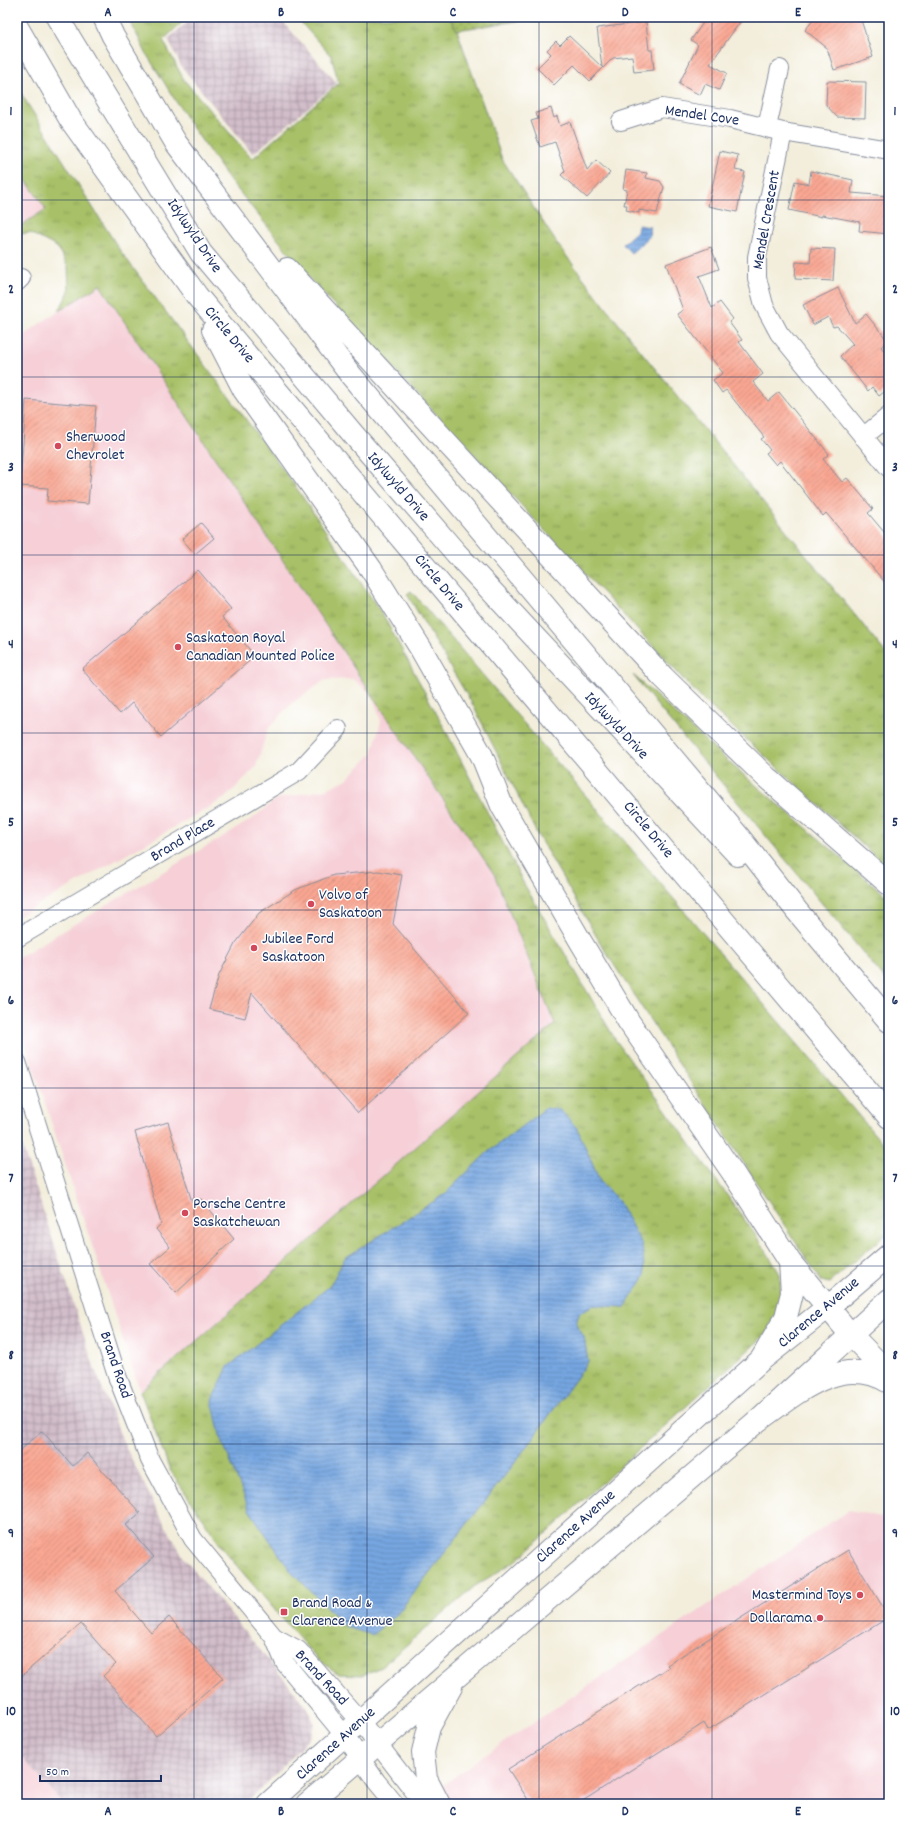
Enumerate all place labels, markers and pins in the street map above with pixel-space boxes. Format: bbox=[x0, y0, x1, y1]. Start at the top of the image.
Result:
place label: Sherwood Chevrolet bbox=[66, 426, 125, 467]
marker: Sherwood Chevrolet bbox=[53, 441, 63, 451]
place label: Saskatoon Royal Canadian Mounted Police bbox=[186, 627, 335, 668]
marker: Saskatoon Royal Canadian Mounted Police bbox=[173, 642, 183, 652]
place label: Volvo of Saskatoon bbox=[319, 884, 382, 925]
marker: Volvo of Saskatoon bbox=[306, 899, 316, 909]
place label: Jubilee Ford Saskatoon bbox=[262, 928, 334, 969]
marker: Jubilee Ford Saskatoon bbox=[249, 943, 259, 953]
place label: Porsche Centre Saskatchewan bbox=[193, 1193, 286, 1234]
marker: Porsche Centre Saskatchewan bbox=[180, 1208, 190, 1218]
place label: Mastermind Toys bbox=[752, 1584, 852, 1607]
marker: Mastermind Toys bbox=[855, 1590, 865, 1600]
place label: Brand Road & Clarence Avenue bbox=[292, 1592, 393, 1633]
marker: Brand Road & Clarence Avenue bbox=[279, 1607, 289, 1617]
place label: Dollarama bbox=[750, 1607, 812, 1630]
marker: Dollarama bbox=[815, 1613, 825, 1623]

